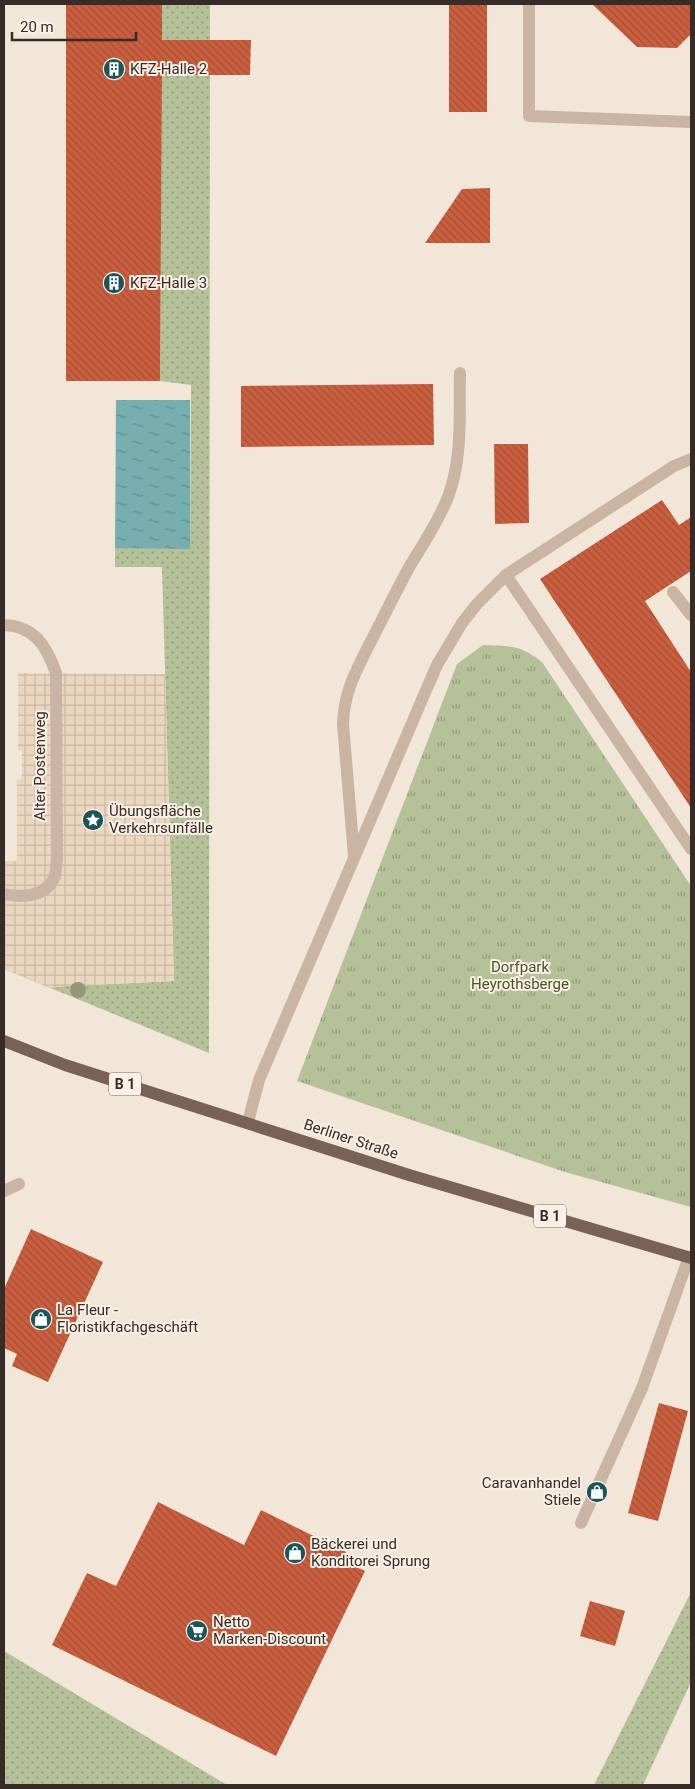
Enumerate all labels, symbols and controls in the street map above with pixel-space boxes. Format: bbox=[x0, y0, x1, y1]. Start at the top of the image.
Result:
scale bar bbox=[12, 10, 136, 42]
text: 20 m bbox=[20, 18, 54, 36]
building icon: KFZ-Halle 2 bbox=[102, 57, 126, 81]
place label: KFZ-Halle 2 bbox=[130, 60, 207, 78]
building icon: KFZ-Halle 3 bbox=[102, 271, 126, 295]
place label: KFZ-Halle 3 bbox=[130, 274, 207, 292]
street label: Alter Postenweg bbox=[31, 711, 49, 821]
place label: Übungsfläche Verkehrsunfälle bbox=[109, 802, 213, 837]
place icon: Übungsfläche Verkehrsunfälle bbox=[81, 808, 105, 832]
park label: Dorfpark Heyrothsberge bbox=[471, 958, 569, 993]
road number: B 1 bbox=[109, 1072, 141, 1096]
street label: Berliner Straße bbox=[301, 1115, 401, 1163]
road number: B 1 bbox=[534, 1204, 566, 1228]
place label: La Fleur - Floristikfachgeschäft bbox=[57, 1301, 198, 1336]
shop icon: La Fleur - Floristikfachgeschäft bbox=[29, 1307, 53, 1331]
place label: Caravanhandel Stiele bbox=[482, 1474, 581, 1509]
shop icon: Caravanhandel Stiele bbox=[585, 1480, 609, 1504]
place label: Bäckerei und Konditorei Sprung bbox=[311, 1535, 430, 1570]
shop icon: Bäckerei und Konditorei Sprung bbox=[283, 1541, 307, 1565]
place label: Netto Marken-Discount bbox=[213, 1613, 326, 1648]
supermarket icon: Netto Marken-Discount bbox=[185, 1619, 209, 1643]

